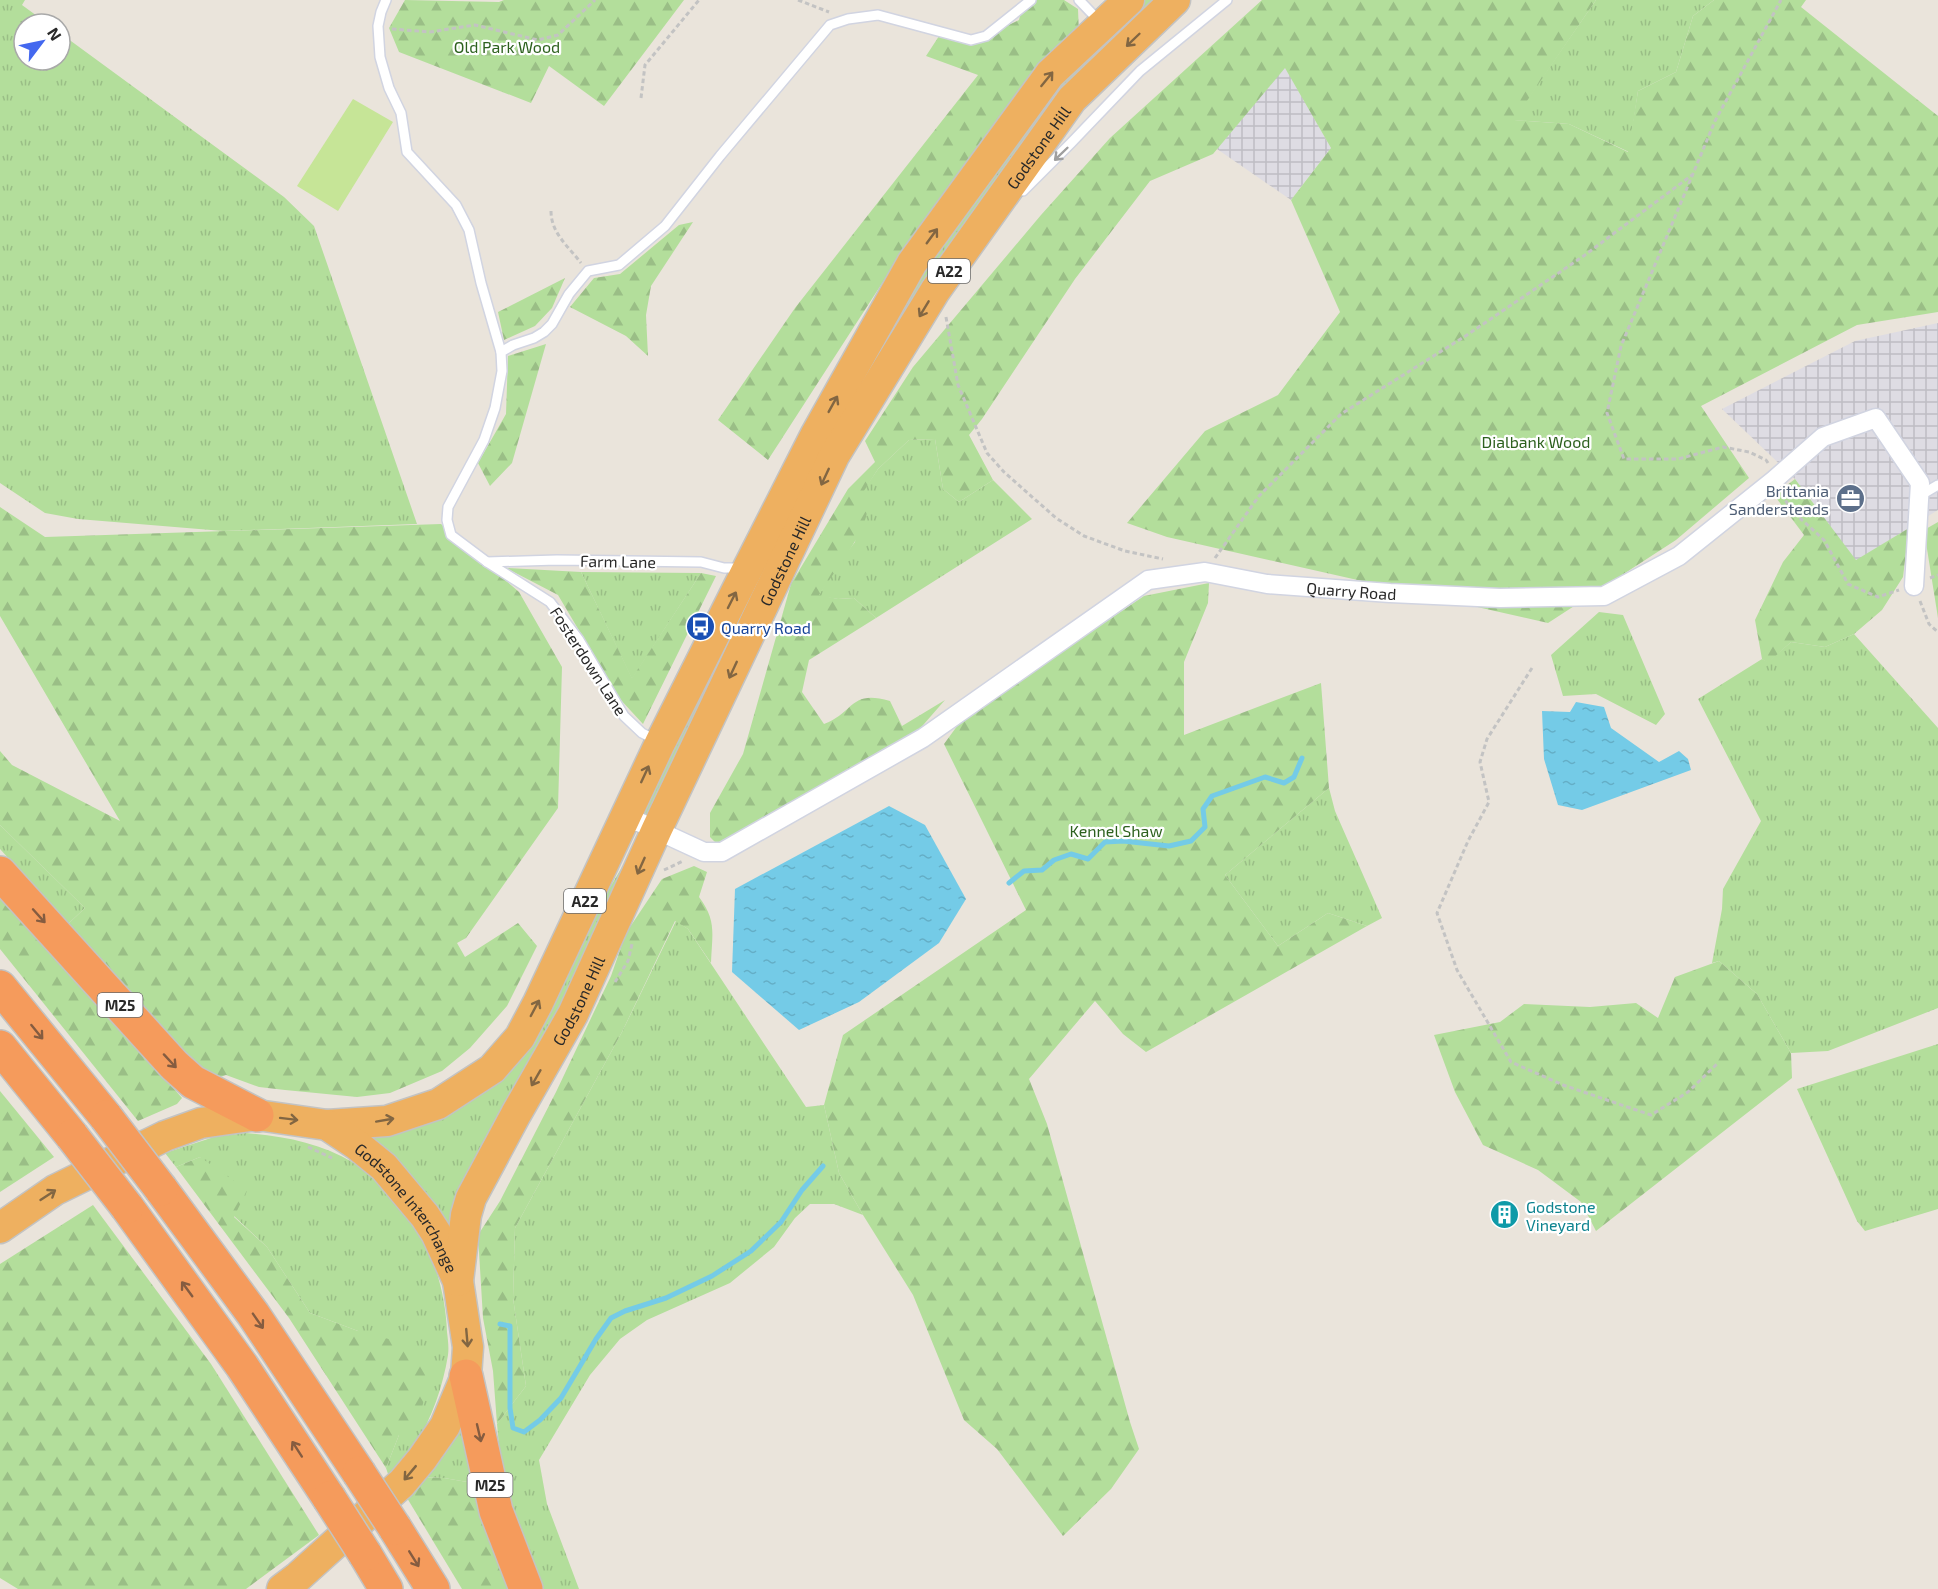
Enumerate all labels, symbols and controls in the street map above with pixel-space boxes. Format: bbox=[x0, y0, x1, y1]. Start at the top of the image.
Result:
north arrow bbox=[12, 12, 72, 72]
text: N bbox=[44, 24, 66, 44]
one-way arrow bbox=[1126, 33, 1141, 47]
park label: Old Park Wood bbox=[454, 37, 560, 56]
one-way arrow bbox=[1041, 71, 1054, 87]
street label: Godstone Hill bbox=[1002, 102, 1074, 192]
one-way arrow bbox=[1053, 146, 1068, 161]
one-way arrow bbox=[926, 229, 938, 245]
road number: A22 bbox=[928, 259, 970, 283]
one-way arrow bbox=[917, 300, 929, 317]
one-way arrow bbox=[827, 396, 839, 413]
park label: Dialbank Wood bbox=[1482, 432, 1590, 451]
one-way arrow bbox=[818, 468, 830, 486]
place label: Brittania Sandersteads bbox=[1729, 481, 1829, 518]
office icon: Brittania Sandersteads bbox=[1834, 483, 1866, 515]
street label: Godstone Hill bbox=[755, 512, 814, 609]
street label: Farm Lane bbox=[580, 551, 656, 571]
street label: Quarry Road bbox=[1306, 577, 1397, 603]
one-way arrow bbox=[726, 591, 738, 609]
street label: Fosterdown Lane bbox=[547, 603, 631, 719]
bus stop icon: Quarry Road bbox=[684, 611, 716, 643]
place label: Quarry Road bbox=[721, 618, 811, 638]
one-way arrow bbox=[726, 661, 738, 679]
one-way arrow bbox=[639, 766, 651, 784]
park label: Kennel Shaw bbox=[1069, 821, 1163, 840]
one-way arrow bbox=[634, 856, 646, 874]
road number: A22 bbox=[564, 889, 606, 913]
one-way arrow bbox=[32, 908, 46, 923]
street label: Godstone Hill bbox=[548, 952, 608, 1048]
road number: M25 bbox=[98, 993, 142, 1017]
one-way arrow bbox=[530, 999, 542, 1017]
one-way arrow bbox=[30, 1024, 44, 1039]
one-way arrow bbox=[163, 1053, 178, 1068]
one-way arrow bbox=[530, 1069, 542, 1086]
one-way arrow bbox=[279, 1114, 299, 1125]
one-way arrow bbox=[375, 1114, 394, 1125]
street label: Godstone Interchange bbox=[352, 1138, 462, 1275]
one-way arrow bbox=[39, 1188, 56, 1200]
place label: Godstone Vineyard bbox=[1526, 1197, 1596, 1234]
building icon: Godstone Vineyard bbox=[1489, 1199, 1521, 1231]
one-way arrow bbox=[180, 1281, 193, 1297]
one-way arrow bbox=[252, 1312, 264, 1328]
one-way arrow bbox=[462, 1328, 473, 1348]
one-way arrow bbox=[473, 1424, 485, 1443]
one-way arrow bbox=[291, 1441, 303, 1458]
one-way arrow bbox=[404, 1465, 417, 1481]
road number: M25 bbox=[468, 1473, 512, 1497]
one-way arrow bbox=[408, 1550, 420, 1567]

